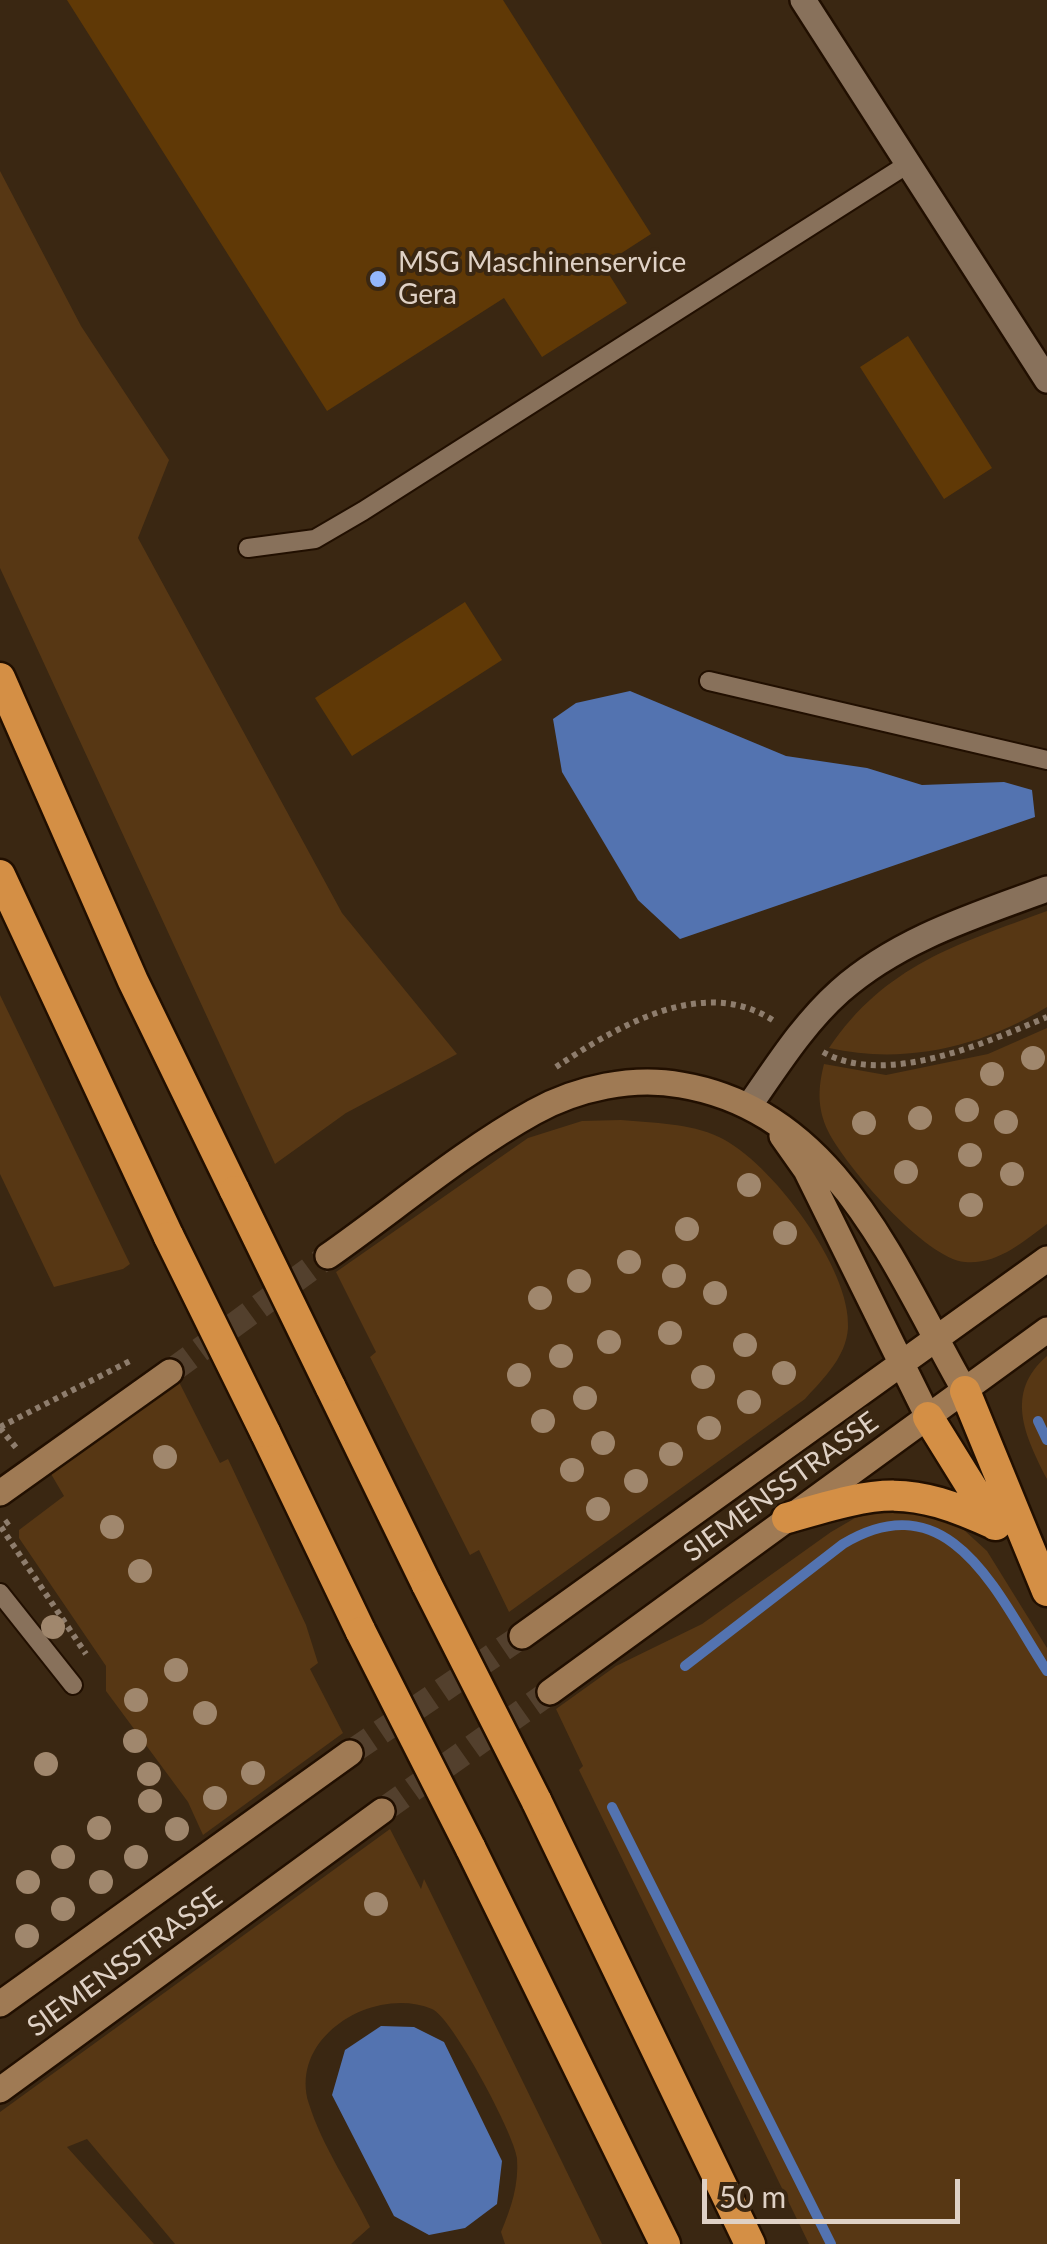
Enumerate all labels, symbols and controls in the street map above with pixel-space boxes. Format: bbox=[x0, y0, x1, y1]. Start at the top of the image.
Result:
place label: MSG Maschinenservice Gera bbox=[398, 246, 686, 312]
marker: MSG Maschinenservice Gera bbox=[367, 268, 389, 290]
street label: SIEMENSSTRASSE bbox=[677, 1405, 885, 1569]
street label: SIEMENSSTRASSE bbox=[21, 1880, 229, 2044]
scale bar bbox=[707, 2159, 964, 2221]
text: 50 m bbox=[719, 2178, 786, 2214]

